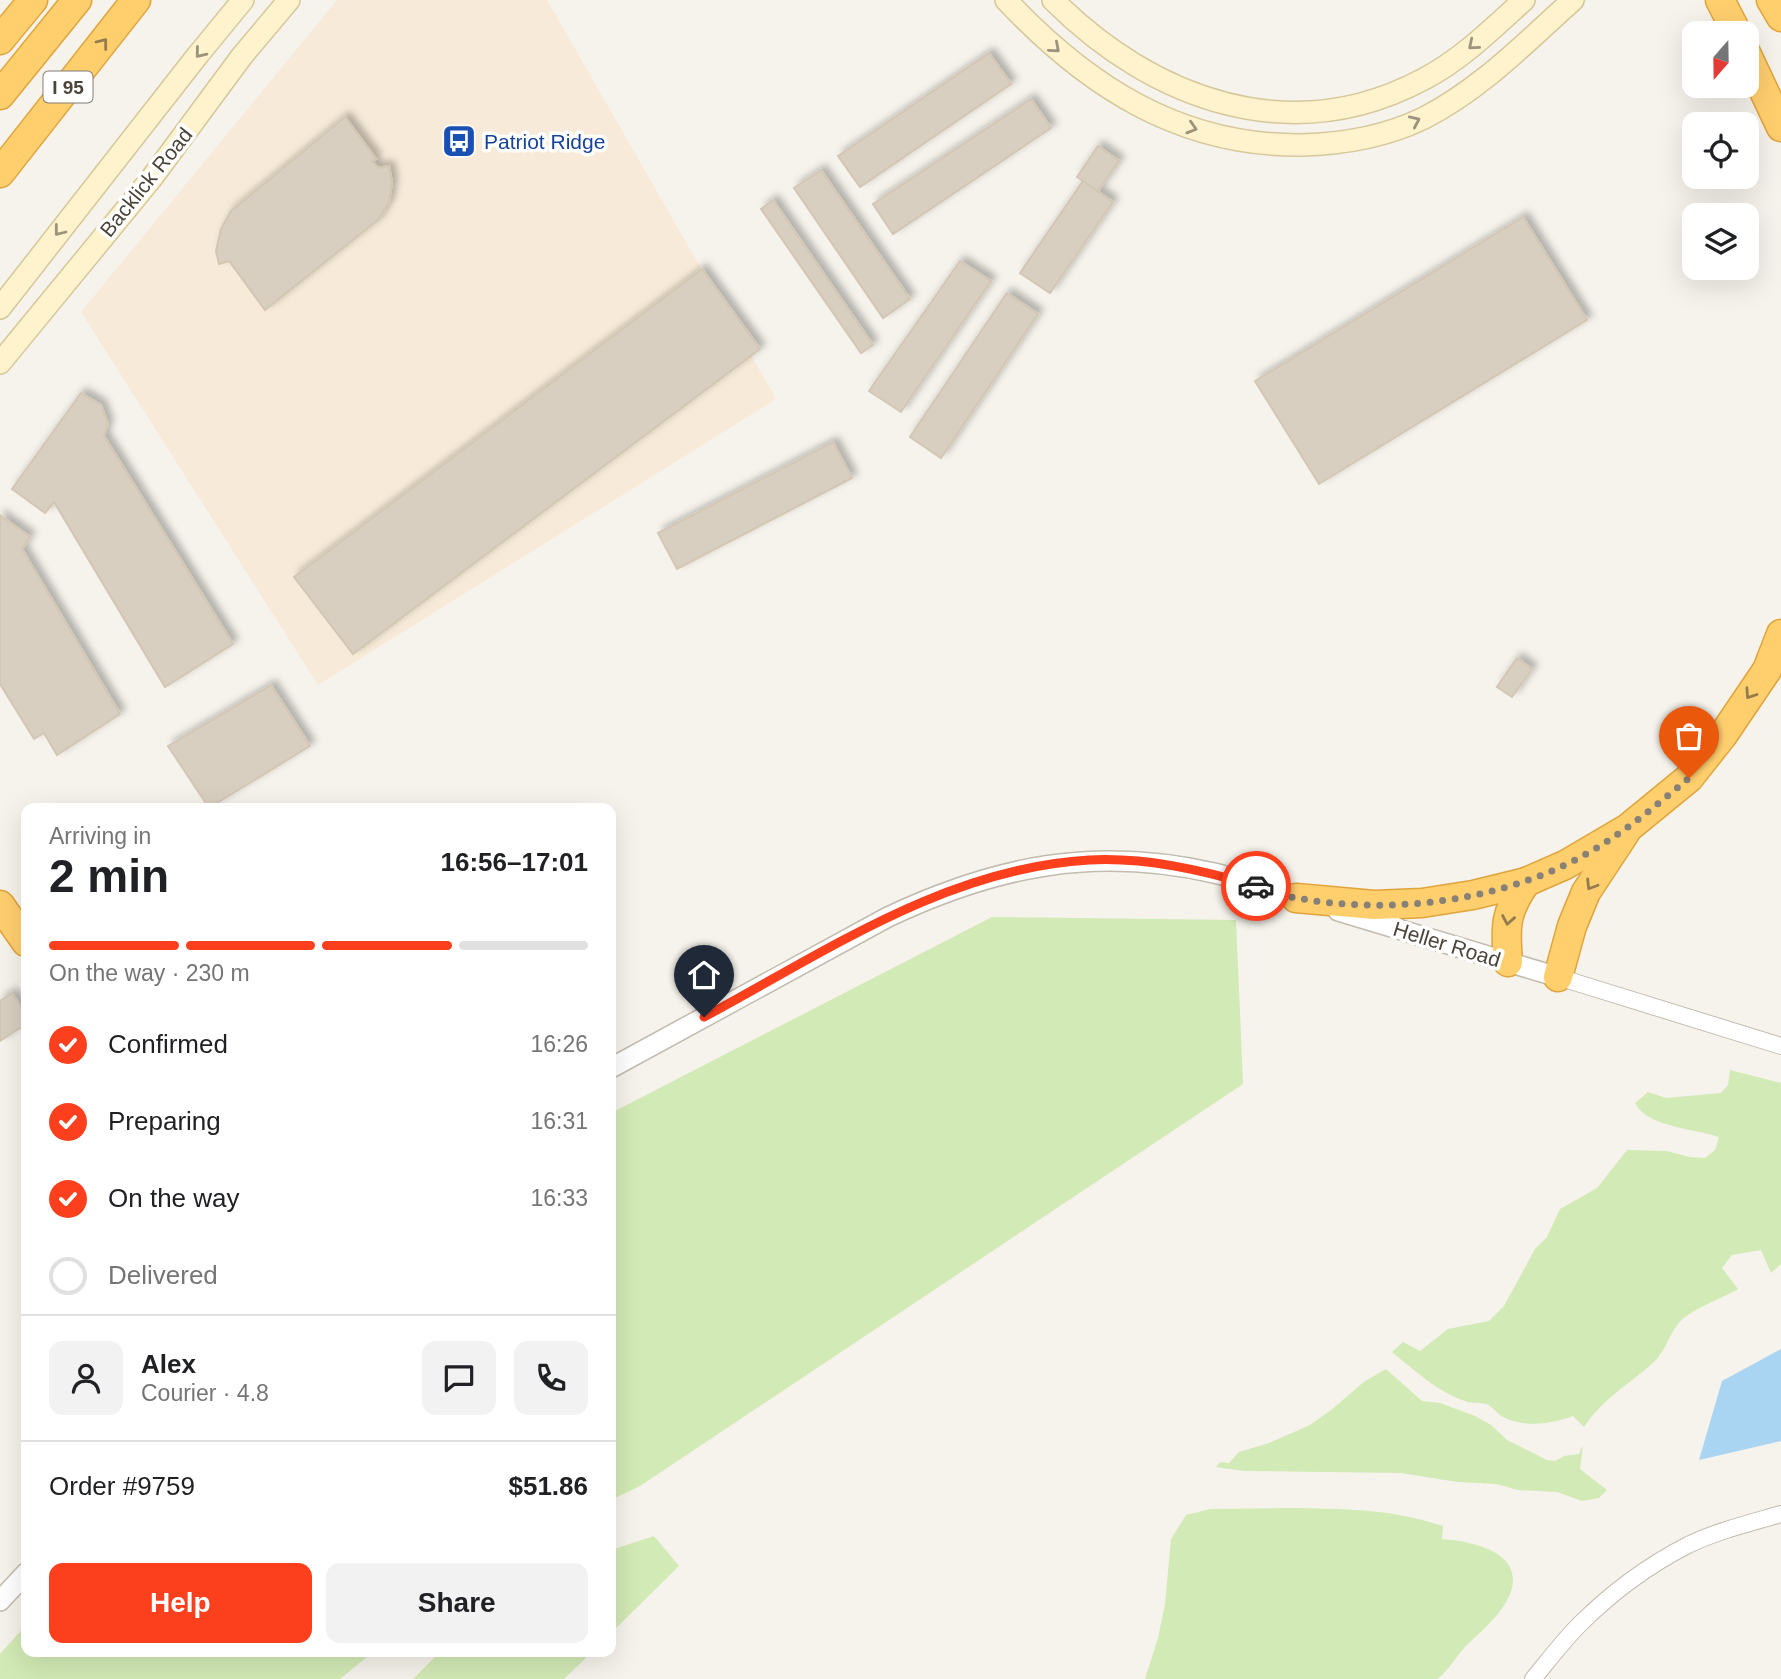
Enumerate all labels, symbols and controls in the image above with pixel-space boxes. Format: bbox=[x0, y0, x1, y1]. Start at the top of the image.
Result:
north arrow bbox=[1682, 21, 1759, 98]
map controls bbox=[1682, 21, 1759, 280]
one-way arrow bbox=[1468, 37, 1481, 49]
one-way arrow bbox=[95, 38, 108, 50]
one-way arrow bbox=[1047, 39, 1060, 52]
one-way arrow bbox=[196, 44, 208, 57]
road number: I 95 bbox=[43, 72, 92, 102]
button: locate bbox=[1682, 112, 1759, 189]
one-way arrow bbox=[1407, 115, 1420, 129]
one-way arrow bbox=[1186, 120, 1198, 135]
bus stop icon: Patriot Ridge bbox=[440, 122, 478, 160]
street label: Backlick Road bbox=[95, 123, 197, 241]
place label: Patriot Ridge bbox=[484, 130, 605, 153]
button: layers bbox=[1682, 203, 1759, 280]
one-way arrow bbox=[54, 223, 67, 236]
one-way arrow bbox=[1745, 687, 1758, 700]
pin bbox=[1659, 706, 1719, 778]
icon: bag bbox=[1670, 717, 1708, 755]
text: Arriving in bbox=[49, 823, 151, 849]
text: 16:56–17:01 bbox=[441, 847, 588, 877]
text: 2 min bbox=[49, 850, 169, 902]
courier bbox=[1221, 851, 1291, 921]
icon: car bbox=[1237, 867, 1275, 905]
one-way arrow bbox=[1587, 877, 1600, 890]
one-way arrow bbox=[1501, 914, 1516, 926]
street label: Heller Road bbox=[1391, 917, 1503, 971]
pin bbox=[674, 945, 734, 1017]
icon: home bbox=[685, 956, 723, 994]
text: On the way · 230 m bbox=[49, 960, 250, 986]
icon: check bbox=[49, 1026, 87, 1064]
text: Confirmed bbox=[108, 1029, 228, 1059]
text: 16:26 bbox=[530, 1031, 588, 1057]
icon: check bbox=[49, 1103, 87, 1141]
text: Preparing bbox=[108, 1106, 221, 1136]
text: 16:31 bbox=[530, 1108, 588, 1134]
icon: check bbox=[49, 1180, 87, 1218]
text: On the way bbox=[108, 1183, 240, 1213]
text: 16:33 bbox=[530, 1185, 588, 1211]
text: Delivered bbox=[108, 1260, 218, 1290]
button: person bbox=[49, 1341, 123, 1415]
button: chat bbox=[422, 1341, 496, 1415]
button: phone bbox=[514, 1341, 588, 1415]
text: Alex bbox=[141, 1349, 196, 1379]
text: Courier · 4.8 bbox=[141, 1380, 269, 1406]
text: Order #9759 bbox=[49, 1471, 195, 1501]
text: $51.86 bbox=[508, 1471, 588, 1501]
button: Help bbox=[49, 1563, 312, 1643]
button: Share bbox=[326, 1563, 588, 1643]

